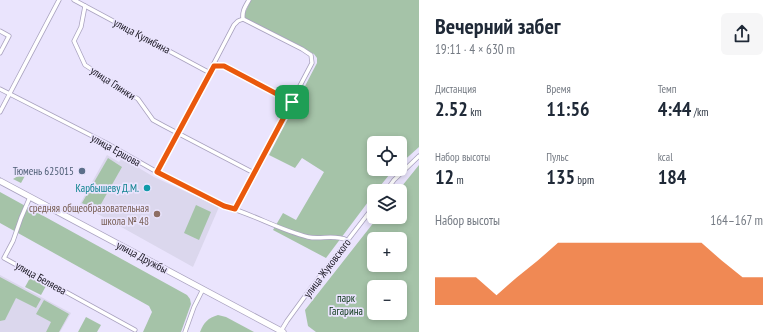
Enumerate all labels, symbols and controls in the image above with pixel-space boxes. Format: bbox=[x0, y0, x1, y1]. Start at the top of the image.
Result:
text: Вечерний забег bbox=[435, 12, 561, 40]
button: share bbox=[721, 13, 763, 55]
street label: улица Кулибина bbox=[111, 15, 173, 57]
text: 19:11 · 4 × 630 m bbox=[435, 41, 515, 58]
street label: улица Глинки bbox=[88, 63, 138, 103]
text: Дистанция bbox=[435, 82, 476, 96]
text: Время bbox=[546, 82, 571, 96]
text: Темп bbox=[658, 82, 676, 96]
pin bbox=[275, 85, 309, 119]
icon: arrive bbox=[281, 91, 303, 113]
text: 2.52 bbox=[435, 96, 468, 122]
text: 11:56 bbox=[546, 96, 590, 122]
text: 4:44 bbox=[658, 96, 691, 122]
text: km bbox=[468, 105, 482, 119]
text: /km bbox=[691, 105, 708, 119]
street label: улица Ершова bbox=[89, 131, 143, 169]
map controls bbox=[367, 136, 407, 320]
button: locate bbox=[367, 136, 407, 176]
text: Набор высоты bbox=[435, 150, 490, 164]
text: Пульс bbox=[546, 150, 569, 164]
text: kcal bbox=[658, 150, 673, 164]
place label: Тюмень 625015 bbox=[13, 164, 74, 178]
text: 12 bbox=[435, 164, 454, 190]
text: 135 bbox=[546, 164, 575, 190]
text: 184 bbox=[658, 164, 686, 190]
marker: Тюмень 625015 bbox=[77, 166, 87, 176]
text: m bbox=[454, 173, 464, 187]
text: bpm bbox=[575, 173, 594, 187]
place label: Карбышеву Д.М. bbox=[75, 181, 139, 195]
marker: Карбышеву Д.М. bbox=[142, 183, 152, 193]
button: layers bbox=[367, 184, 407, 224]
place label: средняя общеобразовательная школа № 48 bbox=[29, 201, 149, 228]
marker: средняя общеобразовательная школа № 48 bbox=[152, 209, 162, 219]
text: Набор высоты bbox=[435, 212, 500, 229]
text: 164–167 m bbox=[710, 212, 763, 229]
button: + bbox=[367, 232, 407, 272]
street label: улица Жуковского bbox=[300, 236, 354, 300]
street label: улица Дружбы bbox=[114, 238, 170, 276]
street label: улица Беляева bbox=[13, 258, 69, 298]
button: − bbox=[367, 280, 407, 320]
park label: парк Гагарина bbox=[329, 291, 363, 318]

